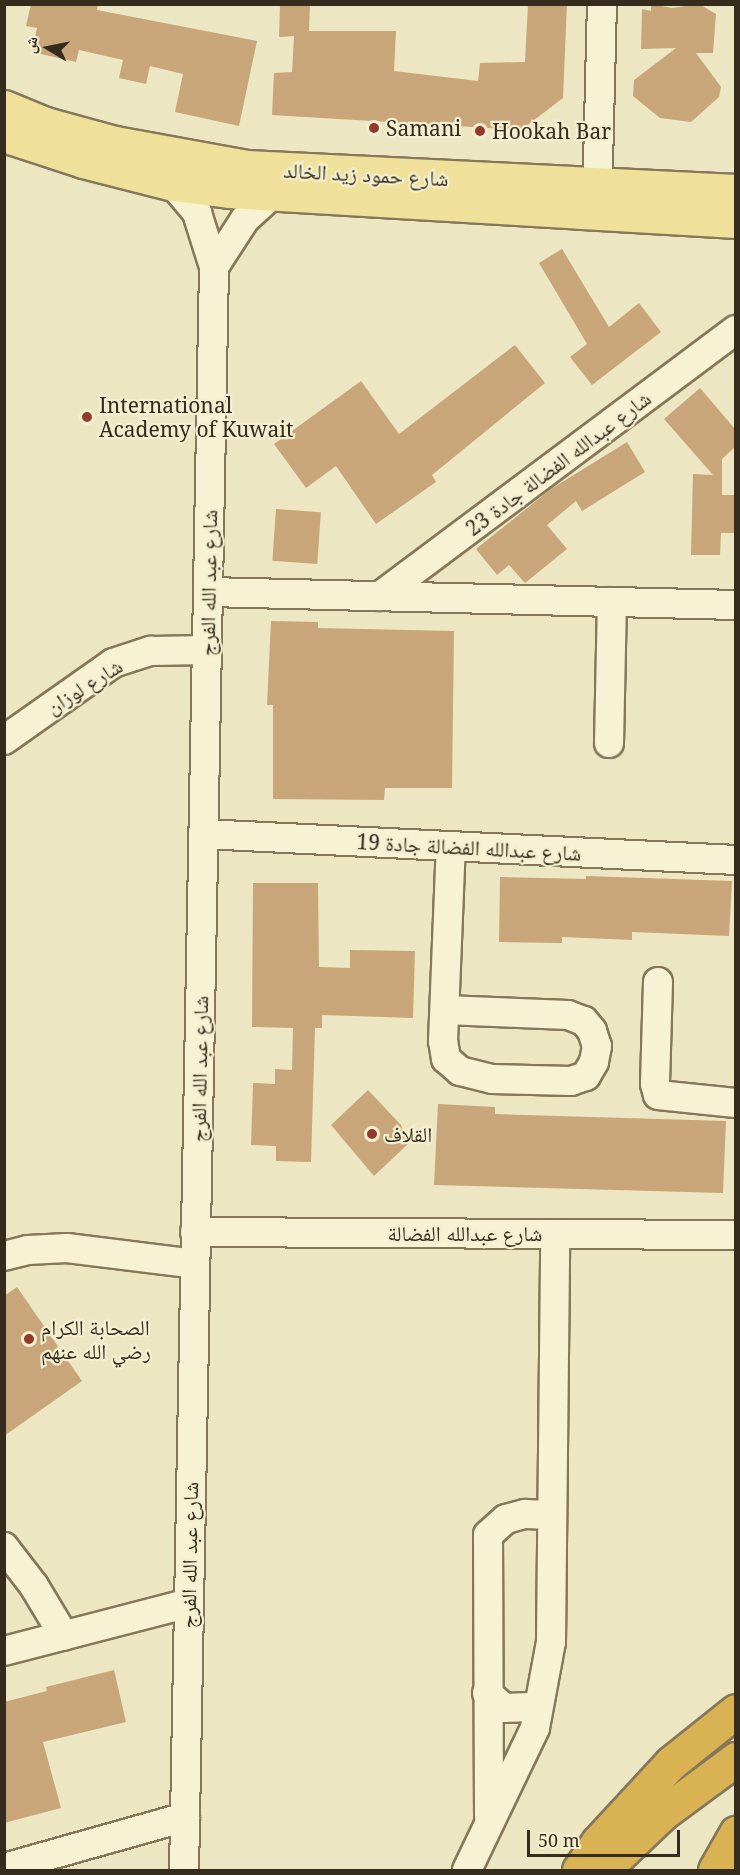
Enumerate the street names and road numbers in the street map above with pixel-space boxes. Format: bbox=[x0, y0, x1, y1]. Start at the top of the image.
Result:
street label: شارع حمود زيد الخالد bbox=[283, 157, 449, 191]
street label: شارع عبدالله الفضالة جادة 23 bbox=[461, 385, 655, 541]
street label: شارع عبد الله الفرج bbox=[194, 510, 222, 656]
street label: شارع لوزان bbox=[41, 653, 127, 719]
street label: شارع عبدالله الفضالة جادة 19 bbox=[356, 829, 582, 865]
street label: شارع عبد الله الفرج bbox=[185, 996, 213, 1142]
street label: شارع عبدالله الفضالة bbox=[388, 1220, 542, 1246]
street label: شارع عبد الله الفرج bbox=[175, 1482, 203, 1628]

